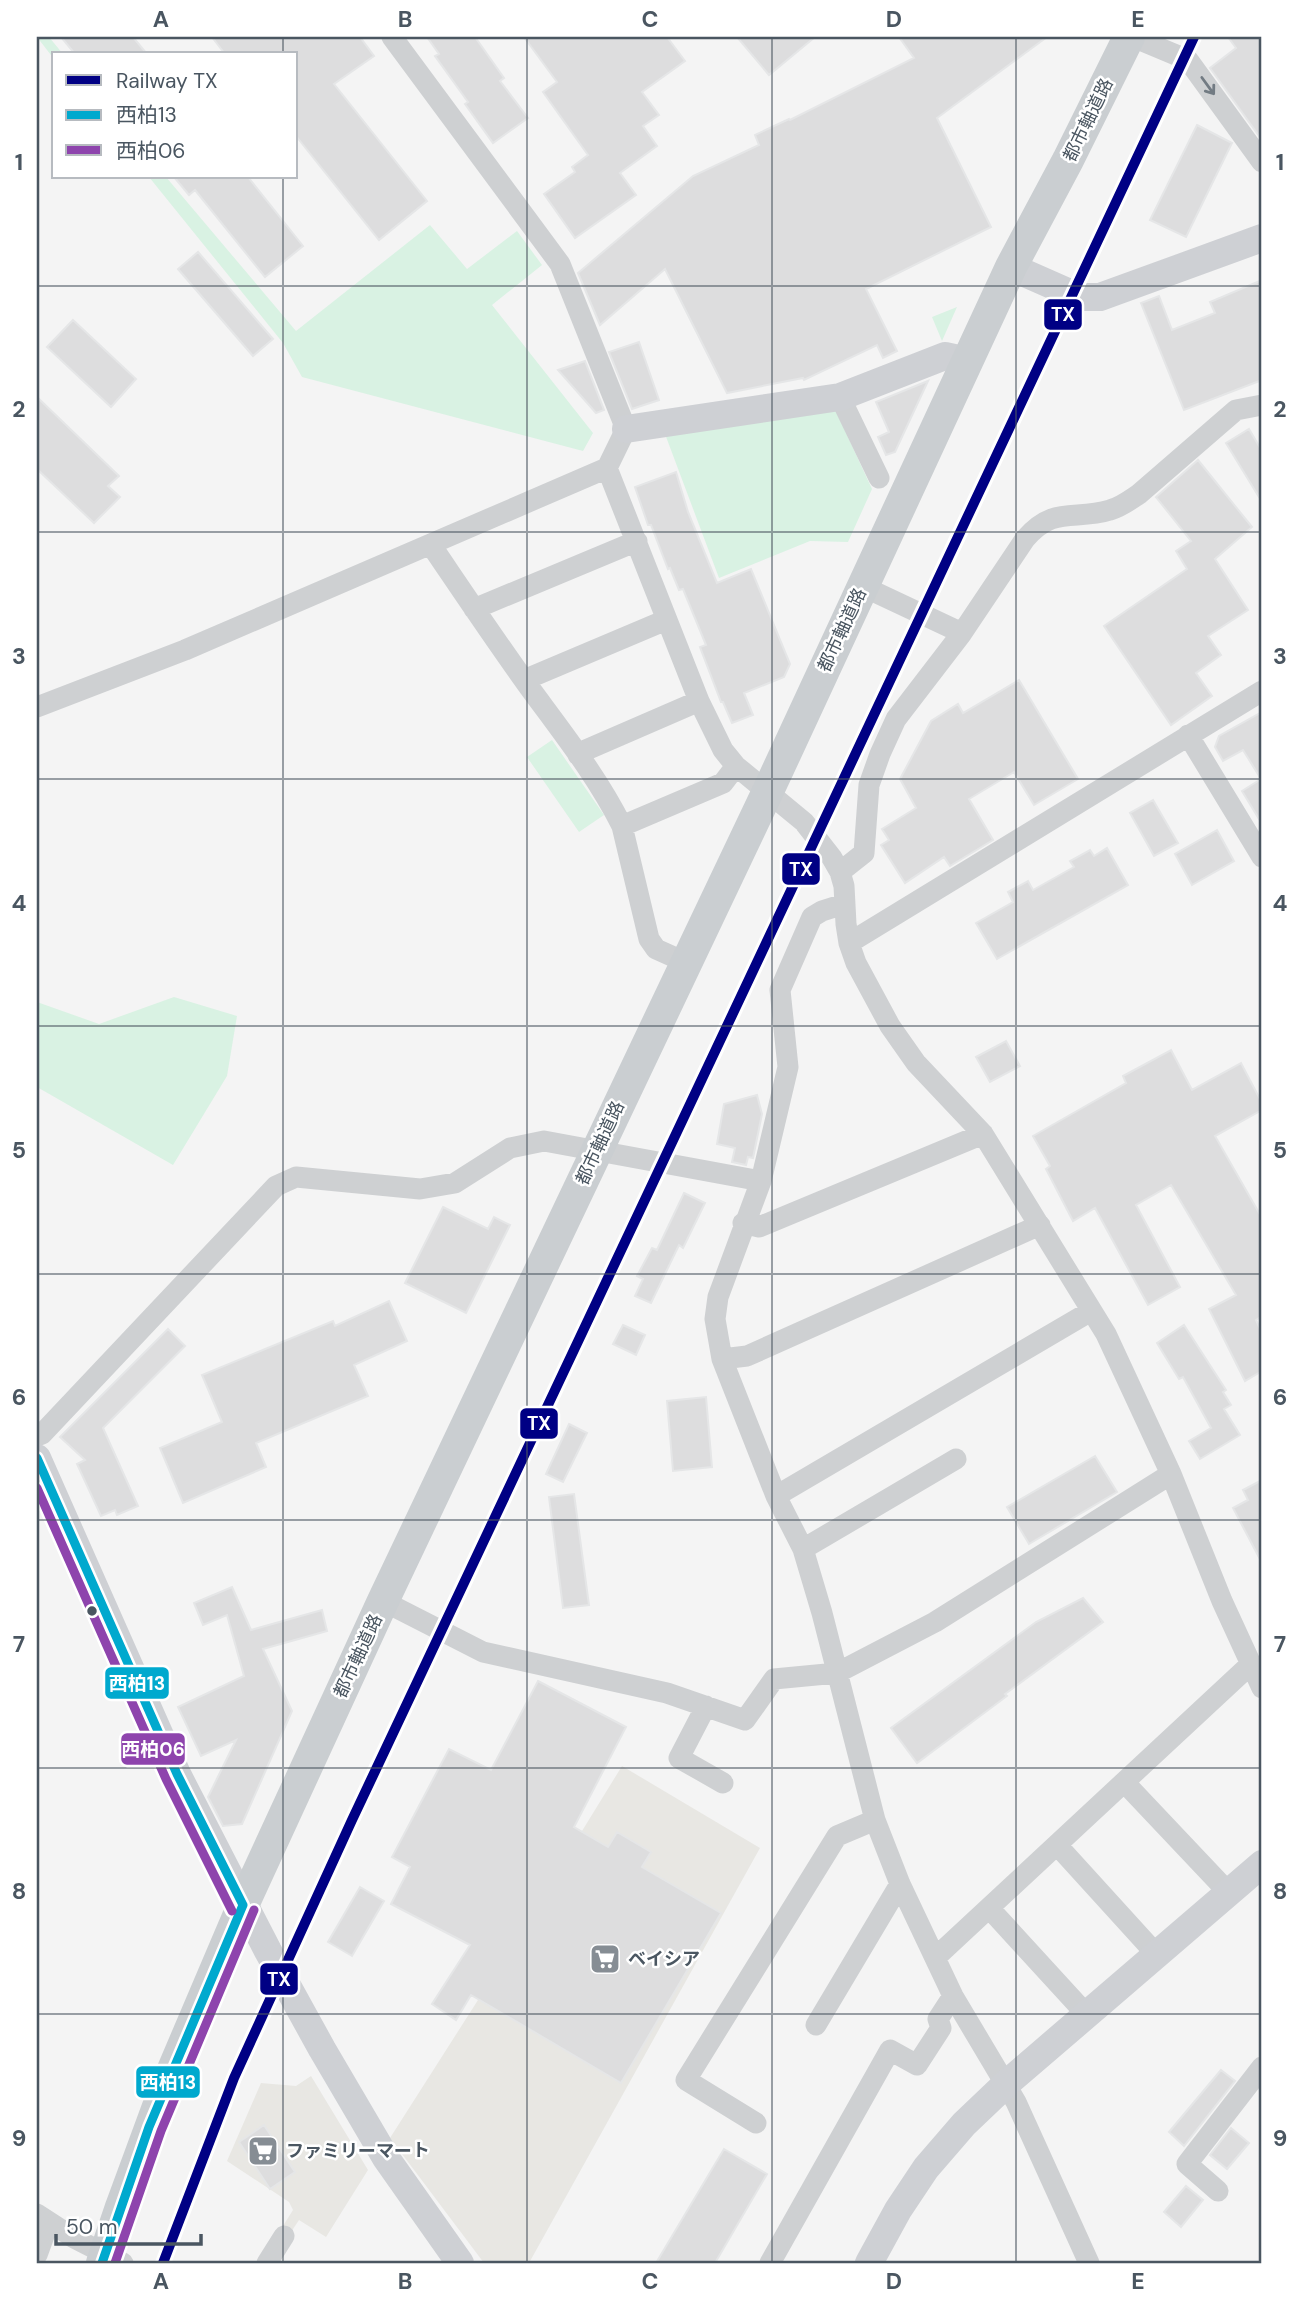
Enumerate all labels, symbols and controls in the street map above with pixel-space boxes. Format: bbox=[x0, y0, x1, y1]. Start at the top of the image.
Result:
text: A bbox=[153, 4, 169, 34]
text: B bbox=[398, 4, 412, 34]
text: C bbox=[642, 4, 658, 34]
text: D bbox=[886, 4, 902, 34]
text: E bbox=[1131, 4, 1145, 34]
legend bbox=[52, 52, 298, 178]
text: Railway TX bbox=[116, 67, 218, 95]
street label: 都市軸道路 bbox=[1057, 74, 1119, 166]
one-way arrow bbox=[1200, 77, 1215, 95]
text: 西柏13 bbox=[116, 101, 177, 129]
text: 西柏06 bbox=[116, 137, 186, 165]
text: 1 bbox=[15, 147, 23, 177]
text: 1 bbox=[1276, 147, 1284, 177]
line badge: TX bbox=[1043, 298, 1083, 331]
text: TX bbox=[1051, 302, 1075, 327]
text: 2 bbox=[12, 394, 26, 424]
text: 2 bbox=[1273, 394, 1287, 424]
street label: 都市軸道路 bbox=[812, 584, 872, 676]
text: 3 bbox=[12, 641, 26, 671]
text: 3 bbox=[1273, 641, 1287, 671]
line badge: TX bbox=[781, 852, 821, 886]
text: TX bbox=[789, 857, 813, 882]
text: 4 bbox=[12, 888, 27, 918]
text: 4 bbox=[1273, 888, 1288, 918]
street label: 都市軸道路 bbox=[570, 1097, 630, 1189]
text: 5 bbox=[12, 1135, 26, 1165]
text: 5 bbox=[1273, 1135, 1287, 1165]
text: 6 bbox=[12, 1382, 26, 1412]
text: 6 bbox=[1273, 1382, 1287, 1412]
line badge: TX bbox=[519, 1407, 559, 1440]
text: TX bbox=[527, 1411, 551, 1436]
unlabelled marker bbox=[85, 1604, 99, 1618]
street label: 都市軸道路 bbox=[328, 1610, 388, 1702]
text: 7 bbox=[13, 1629, 25, 1659]
text: 7 bbox=[1274, 1629, 1286, 1659]
line badge: 西柏13 bbox=[104, 1666, 170, 1700]
text: 西柏13 bbox=[109, 1671, 165, 1696]
line badge: 西柏06 bbox=[120, 1732, 186, 1766]
text: 西柏06 bbox=[121, 1737, 185, 1762]
text: 8 bbox=[12, 1876, 26, 1906]
text: 8 bbox=[1273, 1876, 1287, 1906]
supermarket icon: ベイシア bbox=[588, 1942, 622, 1976]
place label: ベイシア bbox=[628, 1947, 700, 1971]
line badge: TX bbox=[259, 1962, 299, 1996]
text: TX bbox=[267, 1967, 291, 1992]
line badge: 西柏13 bbox=[135, 2065, 201, 2099]
text: 西柏13 bbox=[140, 2070, 196, 2095]
text: 9 bbox=[12, 2123, 26, 2153]
text: 9 bbox=[1273, 2123, 1287, 2153]
supermarket icon: ファミリーマート bbox=[246, 2134, 280, 2168]
place label: ファミリーマート bbox=[286, 2139, 430, 2163]
scale bar bbox=[56, 2202, 201, 2246]
text: 50 m bbox=[66, 2213, 117, 2241]
text: A bbox=[153, 2266, 169, 2296]
text: B bbox=[398, 2266, 412, 2296]
text: C bbox=[642, 2266, 658, 2296]
text: D bbox=[886, 2266, 902, 2296]
text: E bbox=[1131, 2266, 1145, 2296]

